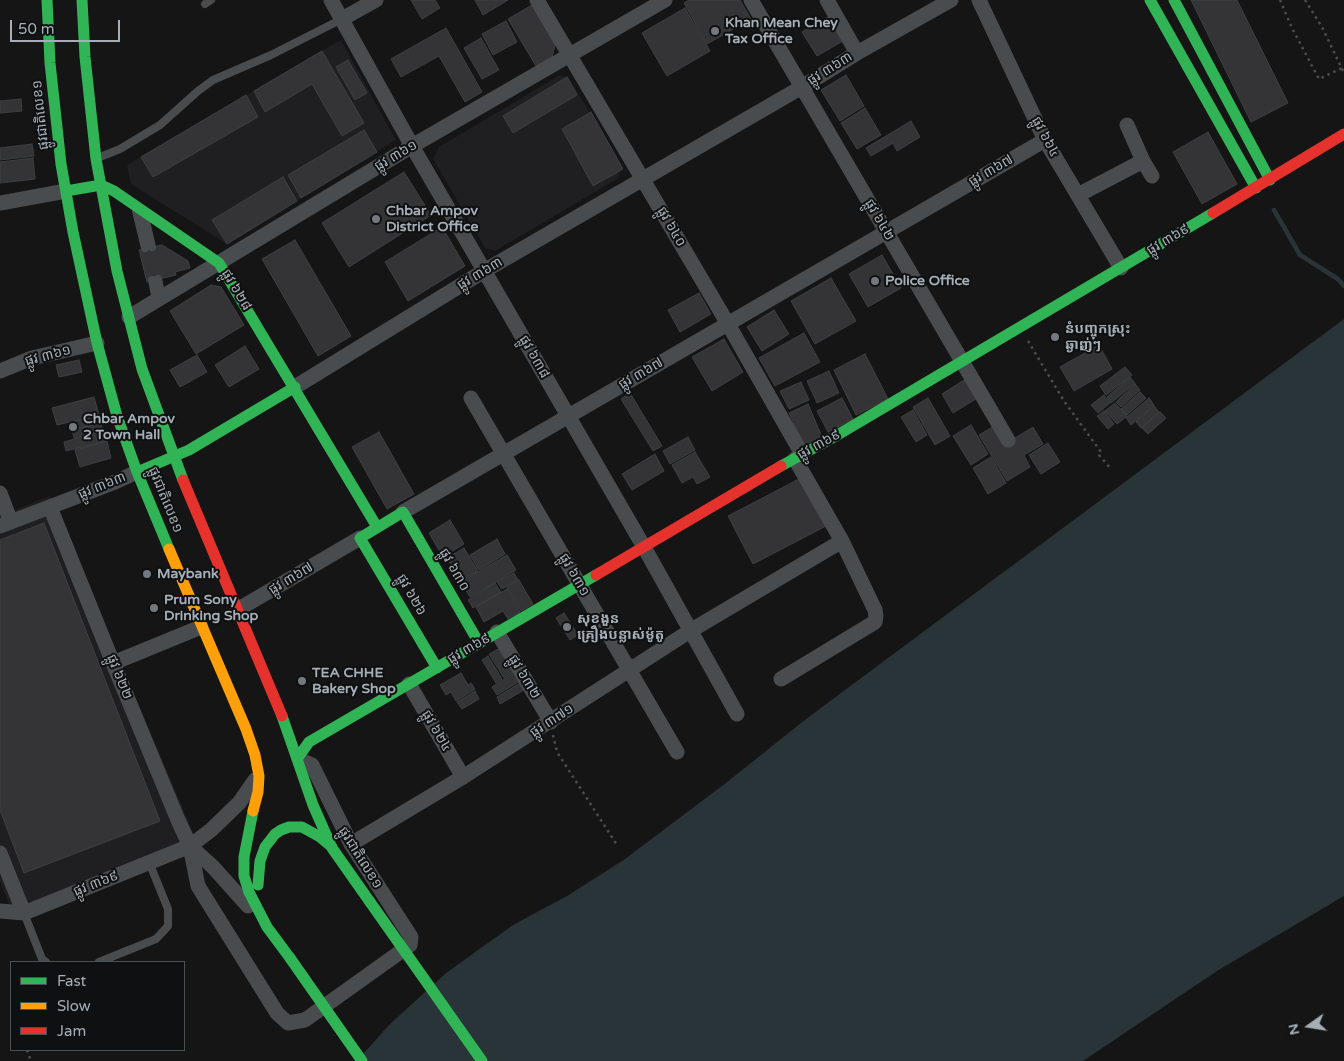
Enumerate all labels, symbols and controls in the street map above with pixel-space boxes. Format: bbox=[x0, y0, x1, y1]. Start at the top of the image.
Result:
scale bar bbox=[12, 10, 122, 42]
place label: Khan Mean Chey Tax Office bbox=[725, 15, 838, 48]
text: 50 m bbox=[18, 20, 55, 38]
marker: Khan Mean Chey Tax Office bbox=[709, 25, 721, 37]
street label: ផ្លូវ ៣៦៣ bbox=[804, 49, 856, 89]
street label: ផ្លូវជាតិលេខ១ bbox=[29, 79, 53, 151]
street label: ផ្លូវ ៦៦៤ bbox=[1027, 114, 1063, 160]
street label: ផ្លូវ ៣៦១ bbox=[372, 137, 420, 175]
street label: ផ្លូវ ៣៦៧ bbox=[966, 151, 1016, 191]
street label: ផ្លូវ ៦៤២ bbox=[860, 196, 898, 244]
place label: Chbar Ampov District Office bbox=[386, 203, 478, 236]
street label: ផ្លូវ ៦៤០ bbox=[653, 204, 689, 250]
marker: Chbar Ampov District Office bbox=[370, 213, 382, 225]
street label: ផ្លូវ ៣៦៩ bbox=[1144, 221, 1192, 259]
street label: ផ្លូវ ៣៦៣ bbox=[454, 254, 506, 294]
street label: ផ្លូវ ៦២៨ bbox=[217, 266, 255, 314]
place label: Police Office bbox=[885, 273, 970, 289]
marker: Police Office bbox=[869, 275, 881, 287]
place label: នំបញ្ចុកស្រុះ ឆ្ងាញ់ៗ bbox=[1065, 321, 1131, 354]
marker: នំបញ្ចុកស្រុះ ឆ្ងាញ់ៗ bbox=[1049, 331, 1061, 343]
street label: ផ្លូវ ៦៣៨ bbox=[515, 332, 553, 382]
street label: ផ្លូវ ៣៦១ bbox=[23, 342, 73, 370]
street label: ផ្លូវ ៣៦៧ bbox=[616, 354, 666, 394]
place label: Chbar Ampov 2 Town Hall bbox=[83, 411, 175, 444]
marker: Chbar Ampov 2 Town Hall bbox=[67, 421, 79, 433]
street label: ផ្លូវ ៣៦៩ bbox=[794, 426, 844, 464]
street label: ផ្លូវជាតិលេខ១ bbox=[144, 464, 186, 536]
street label: ផ្លូវ ៣៦៣ bbox=[76, 469, 128, 503]
street label: ផ្លូវ ៦៣០ bbox=[435, 545, 473, 595]
street label: ផ្លូវ ៦៣១ bbox=[555, 550, 593, 600]
street label: ផ្លូវ ៣៦៧ bbox=[266, 559, 316, 599]
place label: Maybank bbox=[157, 566, 219, 582]
marker: Maybank bbox=[141, 568, 153, 580]
street label: ផ្លូវ ៦២៦ bbox=[392, 571, 430, 619]
place label: Prum Sony Drinking Shop bbox=[164, 592, 258, 624]
marker: Prum Sony Drinking Shop bbox=[148, 602, 160, 614]
place label: សុខងួន គ្រឿងបន្លាស់ម៉ូតូ bbox=[577, 611, 664, 644]
marker: សុខងួន គ្រឿងបន្លាស់ម៉ូតូ bbox=[561, 621, 573, 633]
street label: ផ្លូវ ៣៦៩ bbox=[444, 630, 494, 668]
street label: ផ្លូវ ៦២២ bbox=[102, 652, 136, 702]
street label: ផ្លូវ ៦៣២ bbox=[504, 652, 544, 702]
place label: TEA CHHE Bakery Shop bbox=[312, 665, 396, 698]
marker: TEA CHHE Bakery Shop bbox=[296, 675, 308, 687]
street label: ផ្លូវ ៣៧១ bbox=[527, 701, 577, 741]
street label: ផ្លូវ ៦២៤ bbox=[417, 707, 455, 755]
street label: ផ្លូវជាតិលេខ១ bbox=[334, 824, 386, 892]
street label: ផ្លូវ ៣៦៩ bbox=[71, 867, 121, 901]
legend bbox=[10, 961, 185, 1051]
text: Fast bbox=[57, 972, 86, 990]
text: Slow bbox=[57, 997, 91, 1015]
north arrow bbox=[1284, 1001, 1334, 1051]
text: Jam bbox=[57, 1022, 86, 1040]
text: N bbox=[1284, 1022, 1303, 1037]

